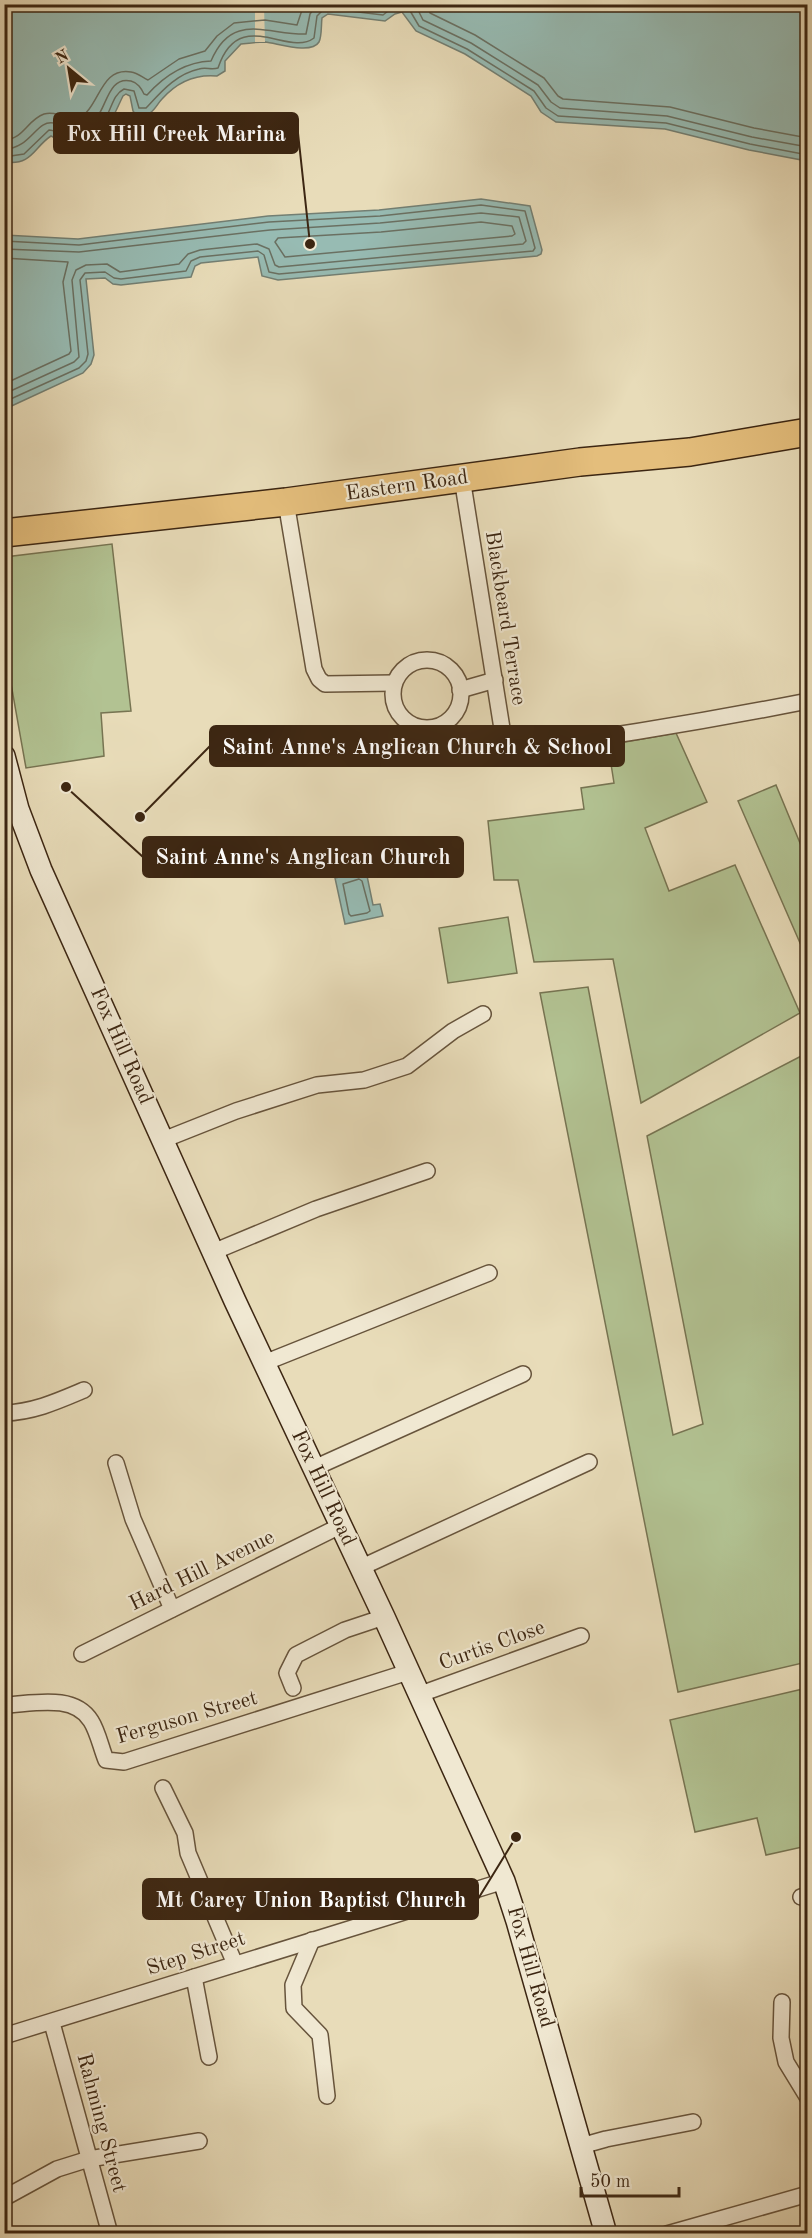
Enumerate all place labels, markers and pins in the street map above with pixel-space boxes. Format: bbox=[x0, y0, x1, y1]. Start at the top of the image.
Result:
callout: Fox Hill Creek Marina bbox=[54, 113, 298, 153]
callout: Saint Anne's Anglican Church & School bbox=[210, 726, 624, 766]
callout: Saint Anne's Anglican Church bbox=[143, 837, 463, 877]
callout: Mt Carey Union Baptist Church bbox=[143, 1879, 478, 1919]

